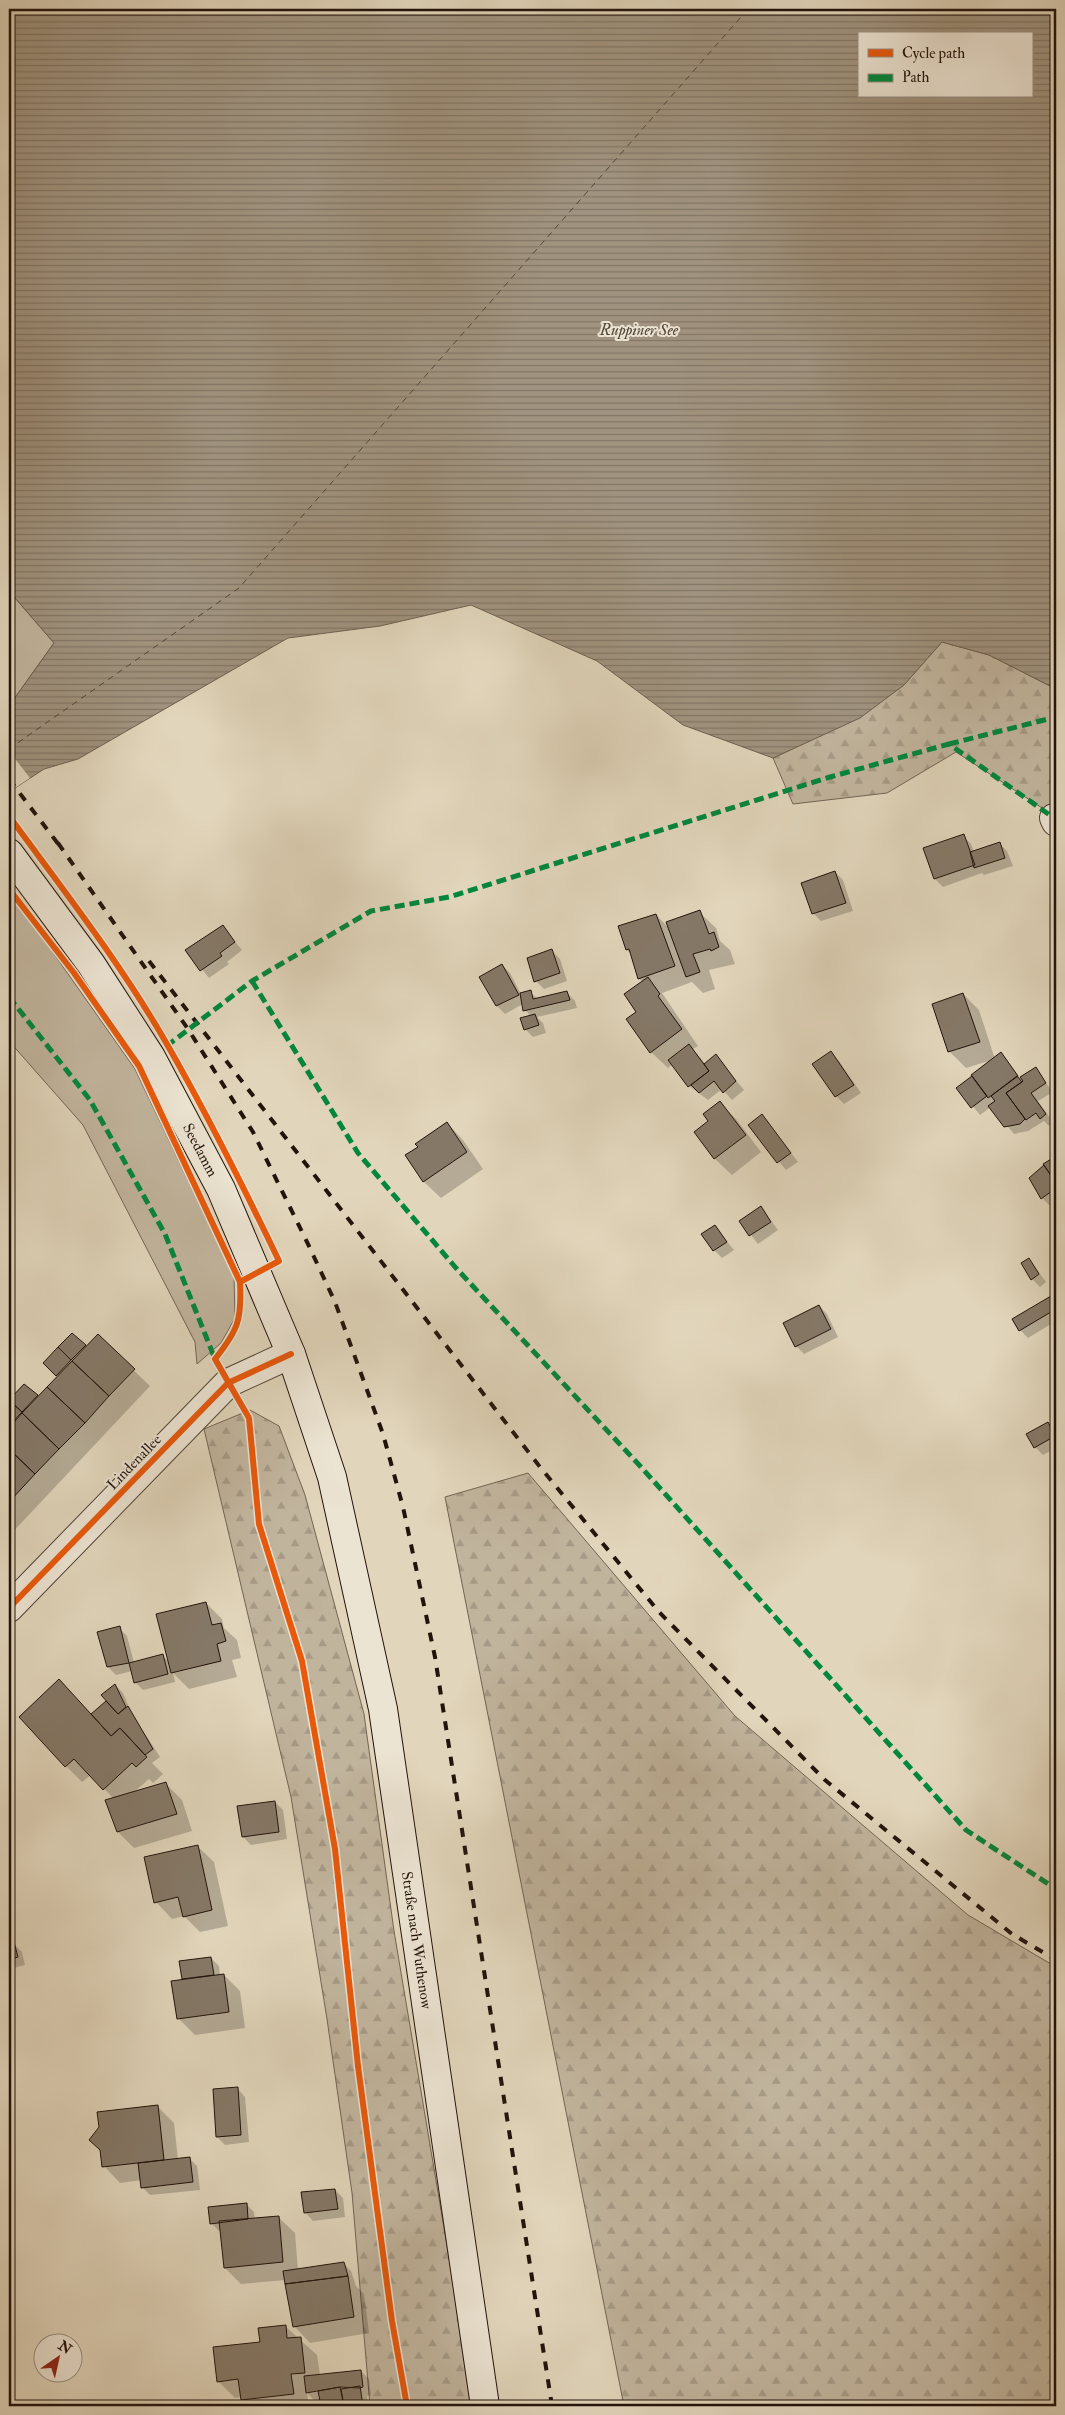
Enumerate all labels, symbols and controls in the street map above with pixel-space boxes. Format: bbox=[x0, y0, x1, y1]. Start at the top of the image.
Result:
legend bbox=[858, 32, 1032, 98]
text: Cycle path bbox=[902, 44, 965, 64]
text: Path bbox=[902, 68, 929, 87]
water label: Ruppiner See bbox=[599, 320, 679, 340]
street label: Seedamm bbox=[178, 1120, 222, 1181]
street label: Lindenallee bbox=[103, 1430, 166, 1494]
street label: Straße nach Wuthenow bbox=[397, 1870, 436, 2011]
north arrow bbox=[32, 2332, 82, 2382]
text: N bbox=[54, 2337, 75, 2358]

